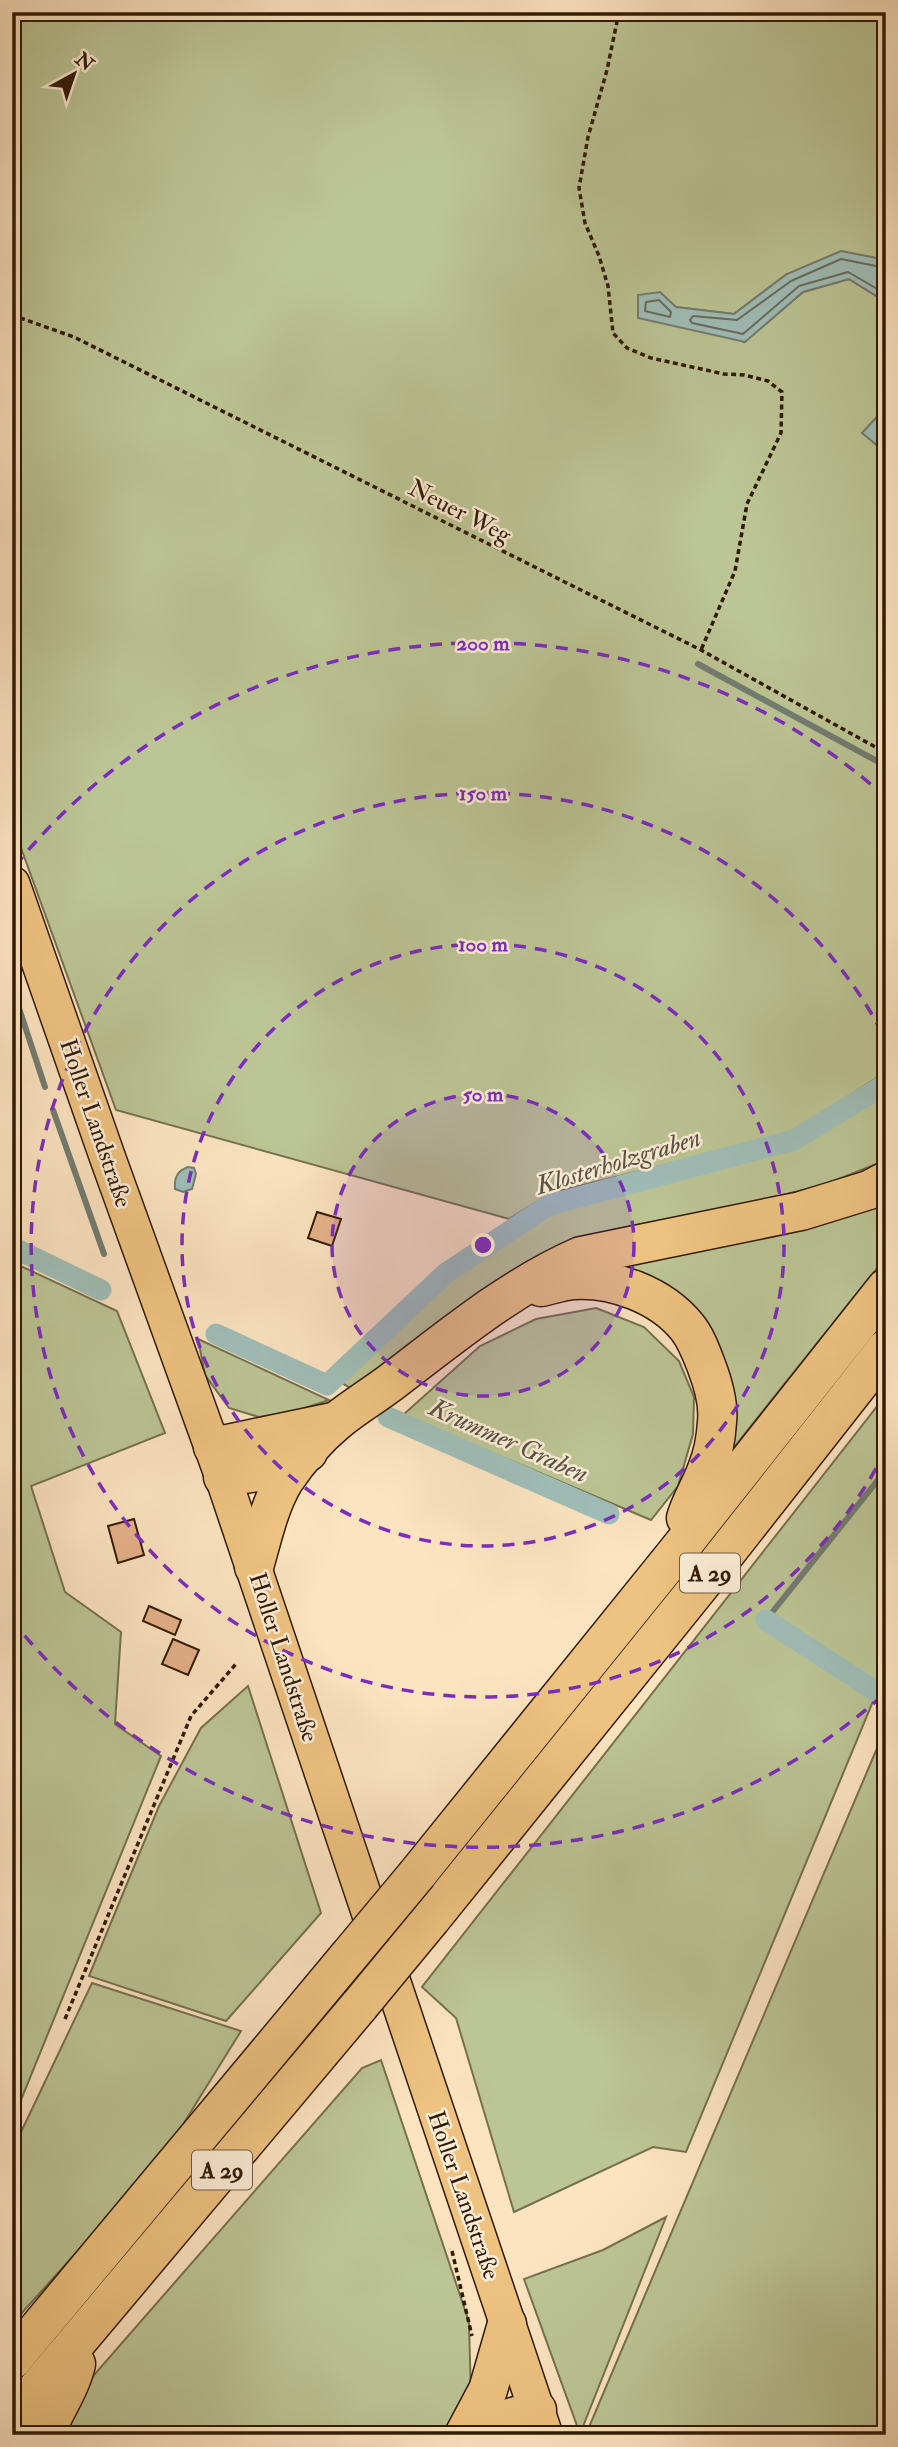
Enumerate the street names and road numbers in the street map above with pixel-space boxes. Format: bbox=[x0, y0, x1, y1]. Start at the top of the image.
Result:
street label: Neuer Weg bbox=[403, 472, 518, 551]
street label: Holler Landstraße bbox=[52, 1035, 139, 1212]
road number: A 29 bbox=[680, 1554, 740, 1592]
street label: Holler Landstraße bbox=[242, 1569, 325, 1746]
street label: Holler Landstraße bbox=[420, 2107, 507, 2284]
road number: A 29 bbox=[192, 2150, 252, 2190]

